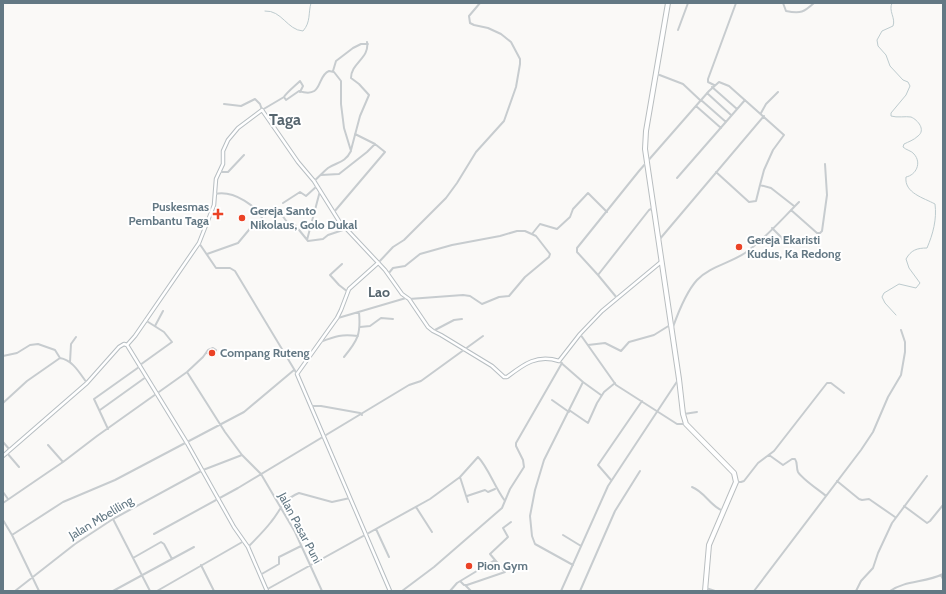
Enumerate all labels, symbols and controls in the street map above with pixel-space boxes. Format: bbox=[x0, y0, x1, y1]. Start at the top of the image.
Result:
district label: Taga bbox=[269, 110, 301, 129]
place label: Puskesmas Pembantu Taga bbox=[129, 199, 209, 228]
place label: Gereja Santo Nikolaus, Golo Dukal bbox=[250, 203, 357, 232]
marker: Puskesmas Pembantu Taga bbox=[212, 208, 224, 220]
marker: Gereja Santo Nikolaus, Golo Dukal bbox=[237, 213, 247, 223]
place label: Gereja Ekaristi Kudus, Ka Redong bbox=[747, 232, 841, 261]
marker: Gereja Ekaristi Kudus, Ka Redong bbox=[734, 242, 744, 252]
district label: Lao bbox=[368, 283, 390, 301]
place label: Compang Ruteng bbox=[220, 345, 310, 360]
marker: Compang Ruteng bbox=[207, 348, 217, 358]
street label: Jalan Pasar Puni bbox=[275, 489, 326, 566]
street label: Jalan Mbeliling bbox=[65, 492, 137, 543]
place label: Pion Gym bbox=[477, 558, 528, 573]
marker: Pion Gym bbox=[464, 561, 474, 571]

